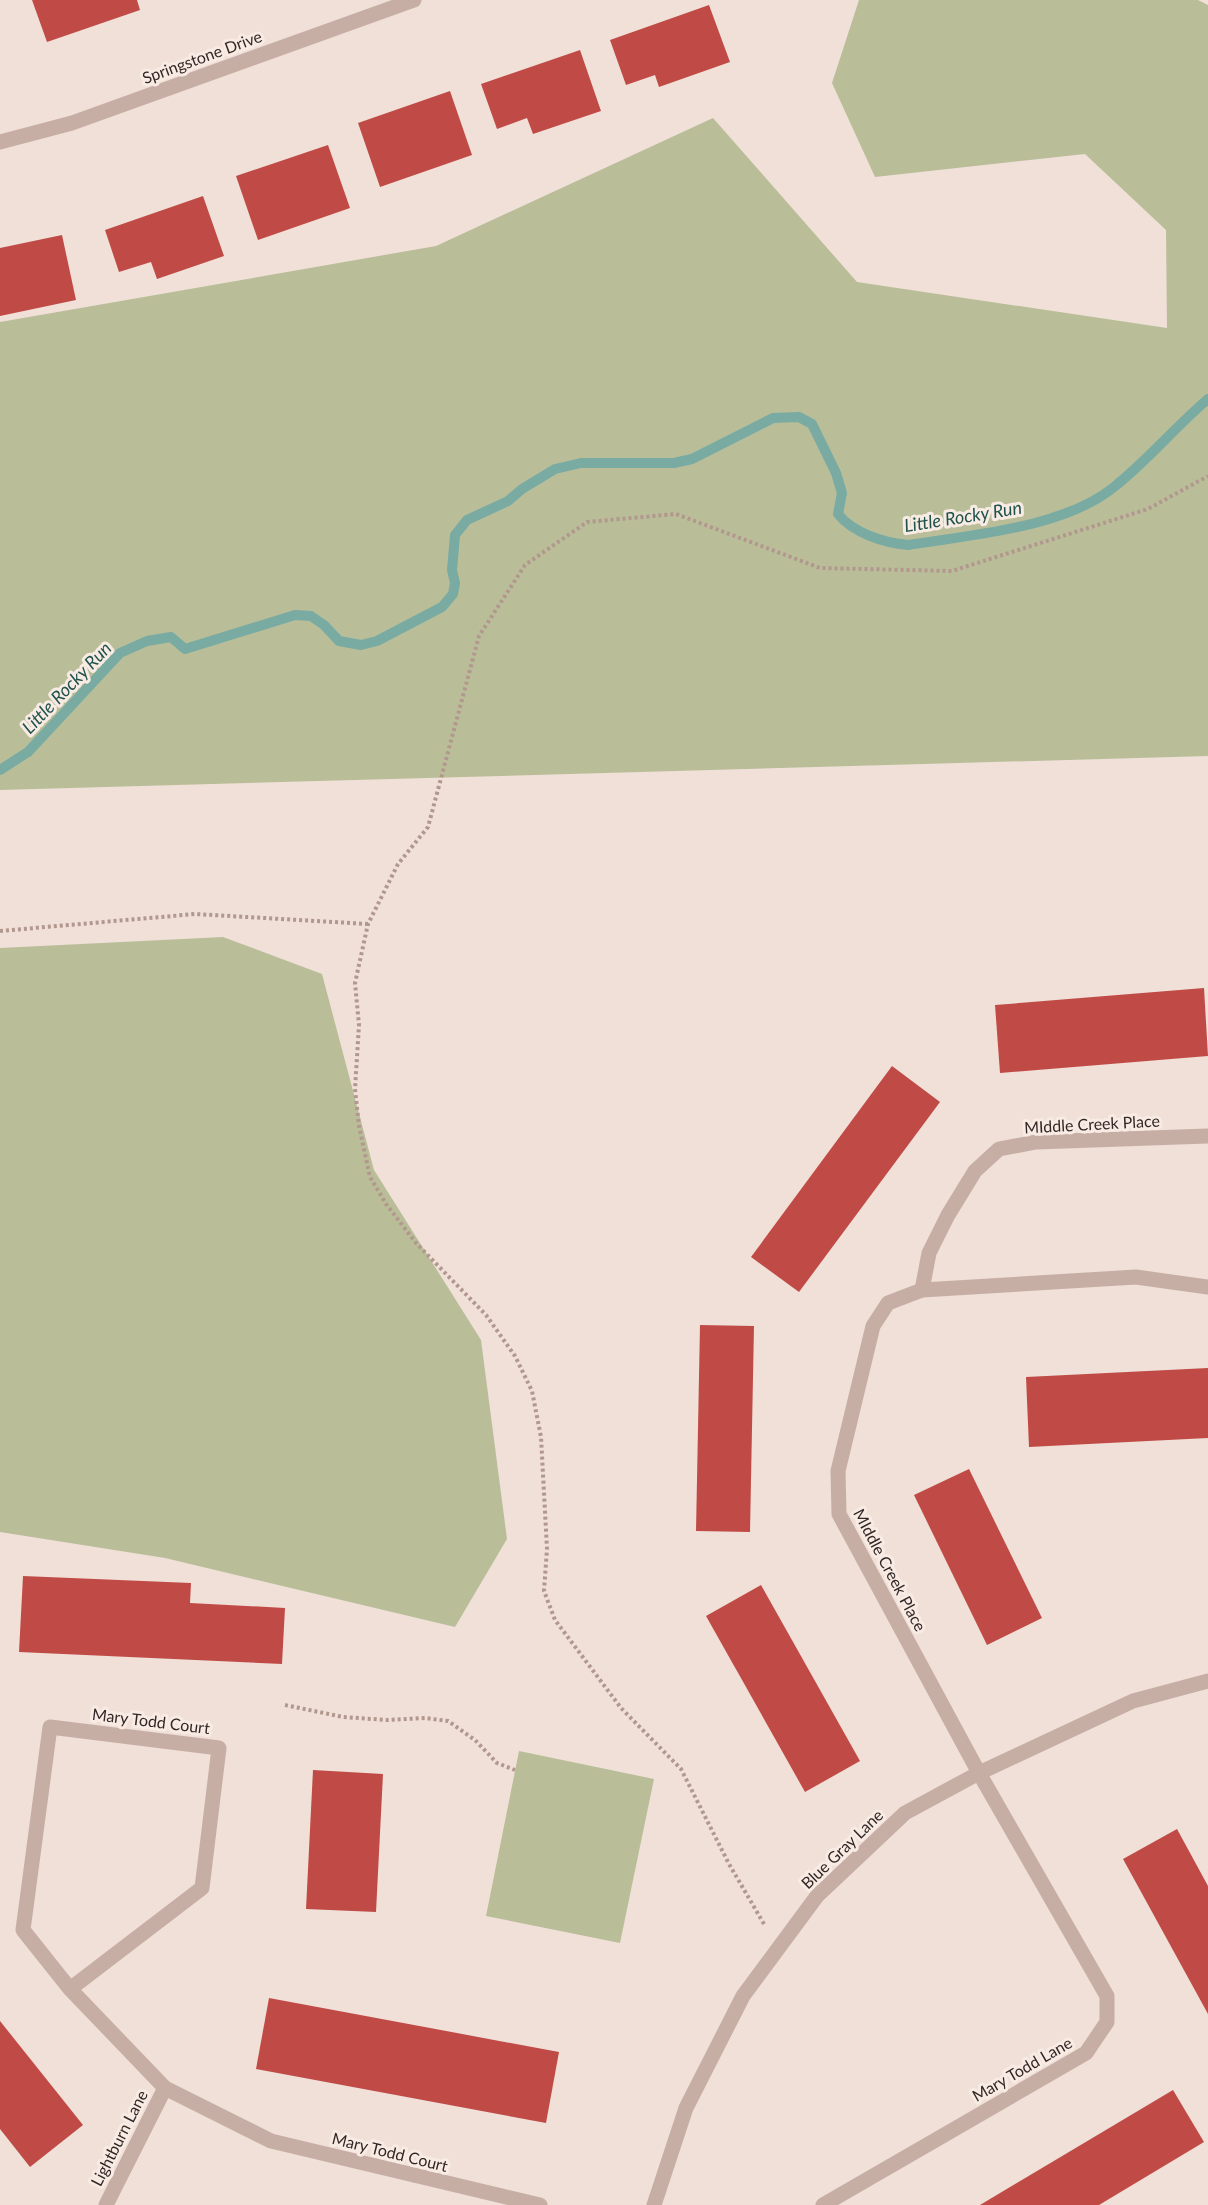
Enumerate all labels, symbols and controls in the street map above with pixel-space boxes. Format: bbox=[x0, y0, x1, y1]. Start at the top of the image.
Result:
street label: Springstone Drive bbox=[140, 26, 264, 87]
water label: Little Rocky Run bbox=[902, 496, 1023, 536]
water label: Little Rocky Run bbox=[17, 637, 116, 738]
street label: MIddle Creek Place bbox=[1024, 1110, 1160, 1137]
street label: MIddle Creek Place bbox=[850, 1505, 931, 1634]
street label: Mary Todd Court bbox=[91, 1704, 211, 1737]
street label: Blue Gray Lane bbox=[797, 1805, 886, 1892]
street label: Mary Todd Lane bbox=[969, 2032, 1075, 2105]
street label: Lightburn Lane bbox=[86, 2087, 151, 2189]
street label: Mary Todd Court bbox=[330, 2128, 450, 2175]

